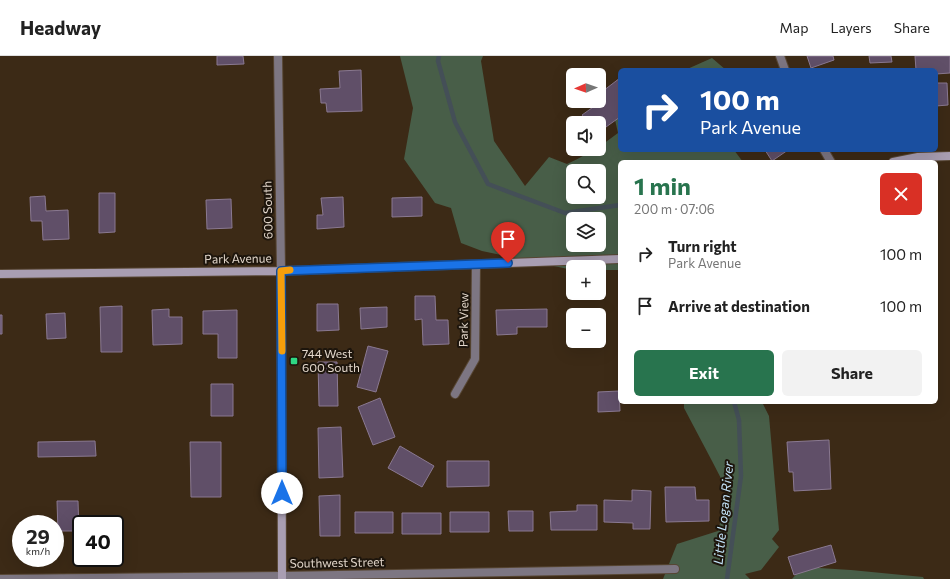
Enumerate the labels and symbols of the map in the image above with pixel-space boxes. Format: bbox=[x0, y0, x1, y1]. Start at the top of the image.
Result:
north arrow bbox=[566, 68, 606, 108]
street label: 600 South bbox=[259, 181, 275, 239]
pin bbox=[491, 222, 525, 263]
street label: Park Avenue bbox=[204, 250, 272, 266]
street label: Park View bbox=[456, 292, 470, 347]
place label: 744 West 600 South bbox=[302, 346, 360, 374]
marker: 744 West 600 South bbox=[289, 356, 299, 366]
water label: Little Logan River bbox=[710, 460, 736, 565]
position arrow bbox=[261, 472, 303, 514]
speed limit sign: 40 bbox=[72, 515, 124, 567]
street label: Southwest Street bbox=[289, 554, 385, 570]

